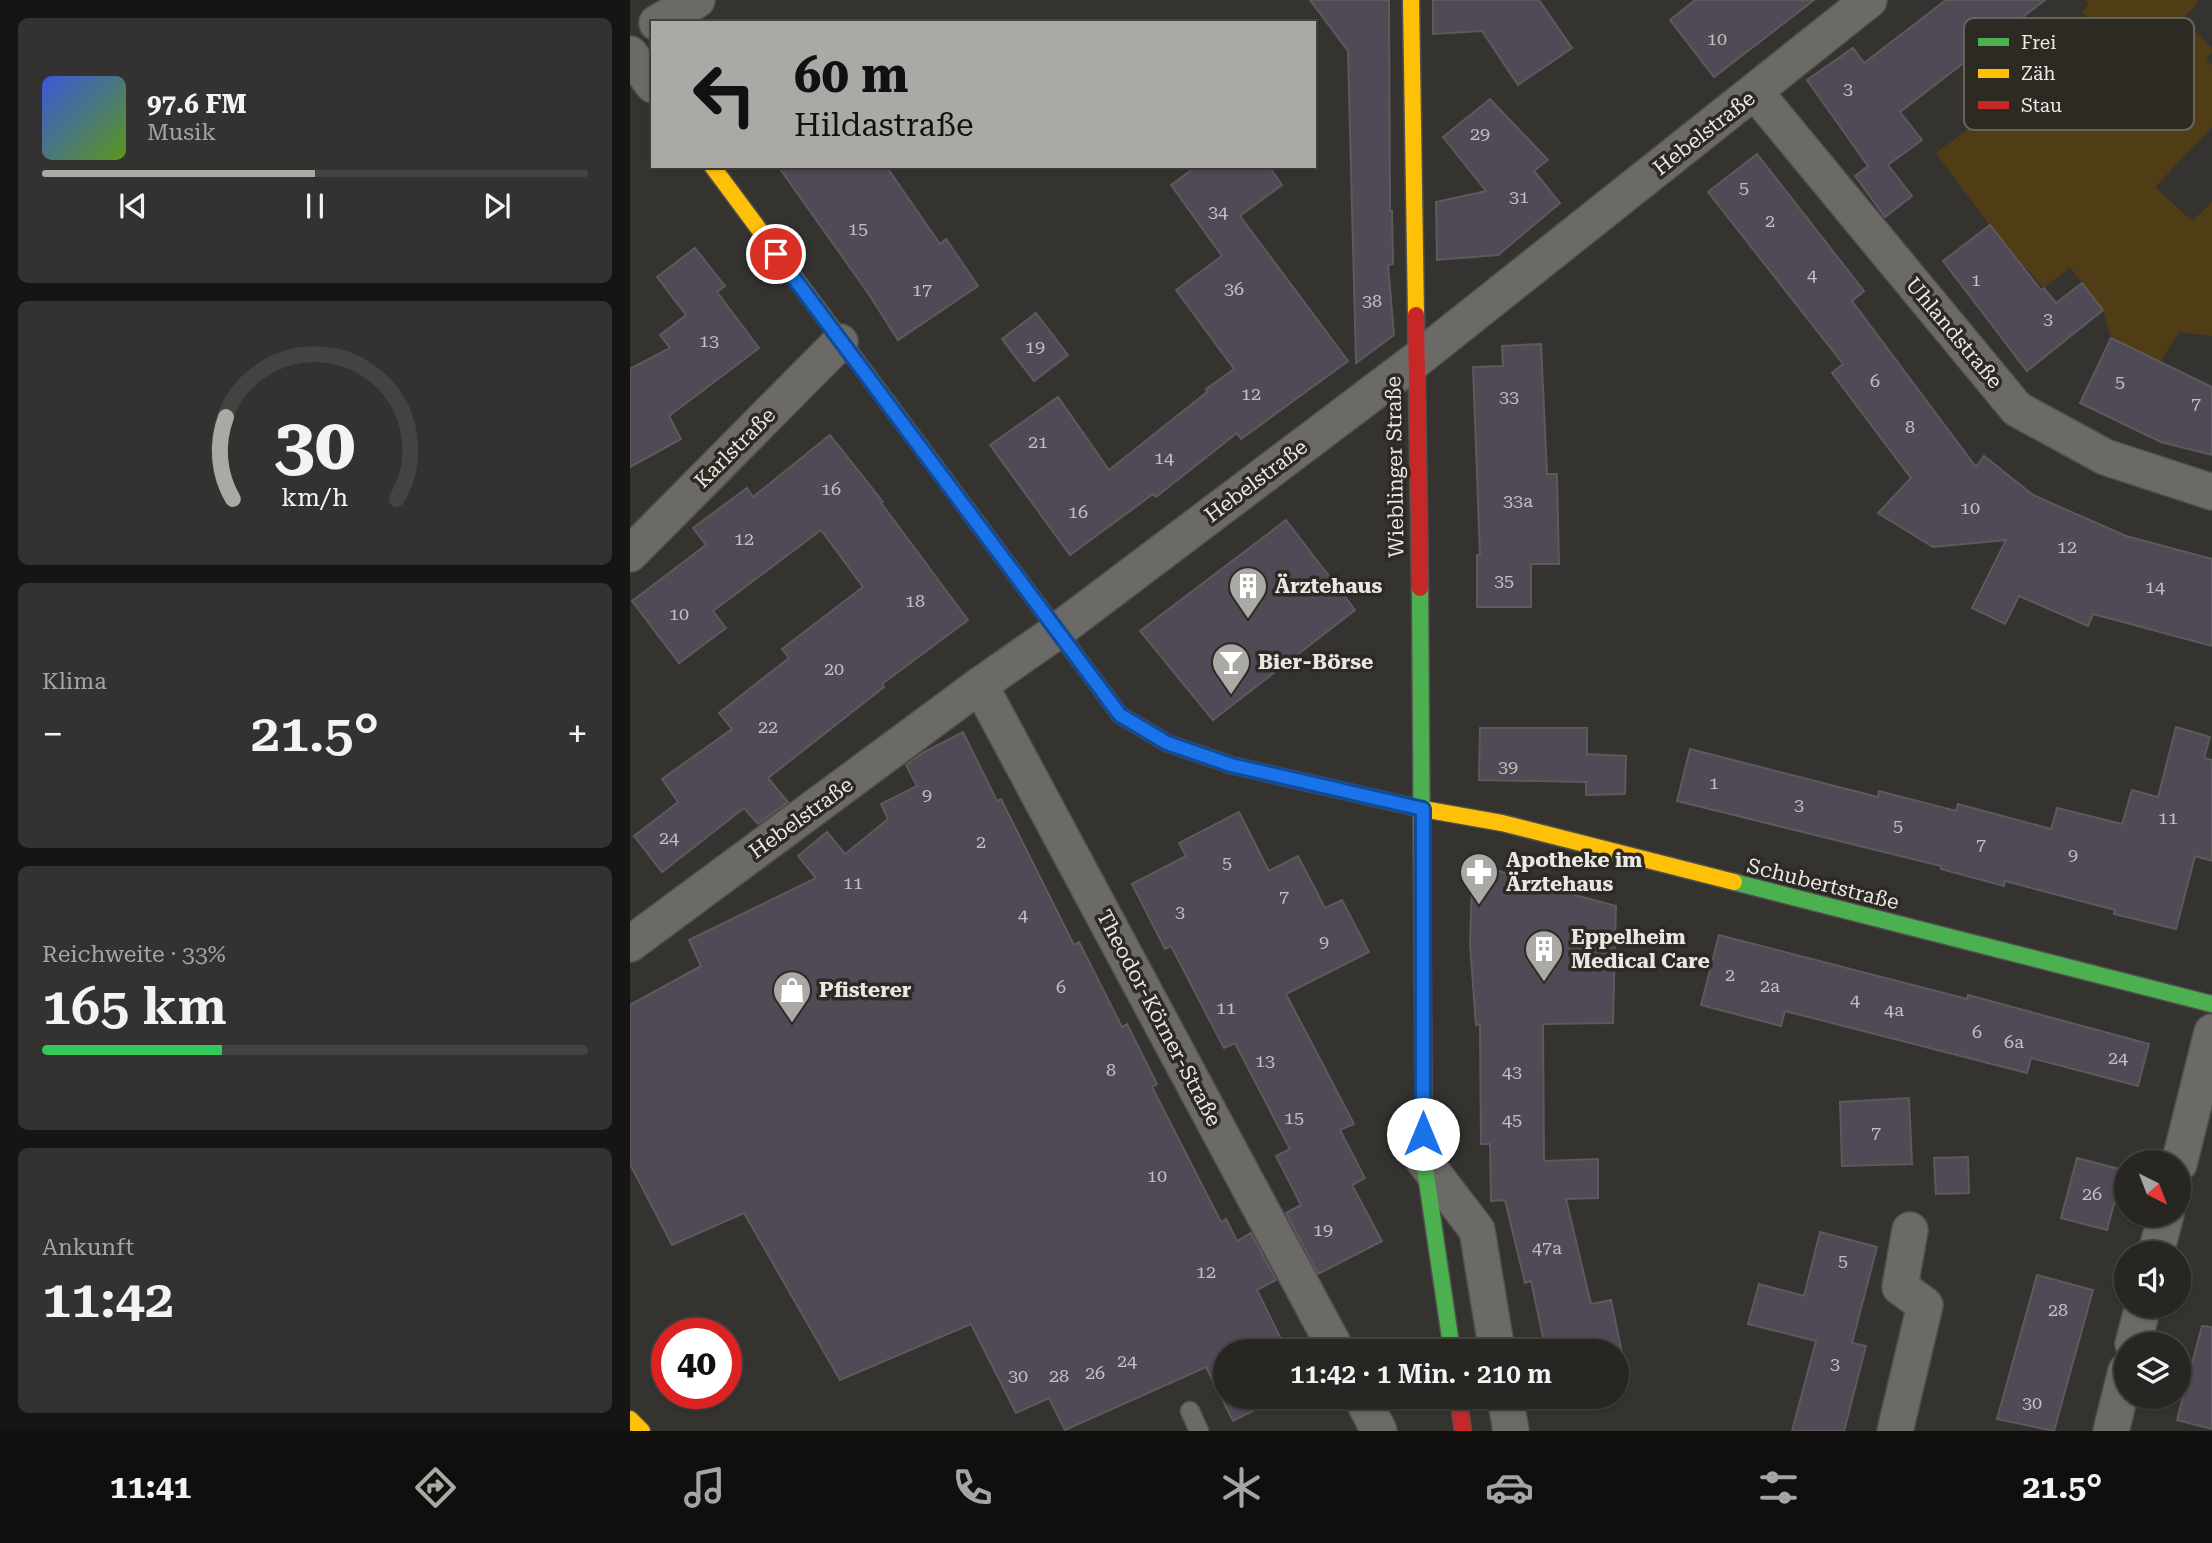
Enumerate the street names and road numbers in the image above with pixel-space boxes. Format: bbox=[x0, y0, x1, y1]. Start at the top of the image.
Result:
street label: Hebelstraße bbox=[1648, 86, 1760, 180]
street label: Uhlandstraße bbox=[1901, 273, 2007, 393]
street label: Wieblinger Straße bbox=[1381, 376, 1409, 558]
street label: Karlstraße bbox=[690, 403, 780, 493]
street label: Hebelstraße bbox=[1200, 435, 1312, 527]
street label: Hebelstraße bbox=[745, 772, 857, 864]
street label: Schubertstraße bbox=[1745, 854, 1901, 914]
street label: Theodor-Körner-Straße bbox=[1092, 906, 1226, 1130]

